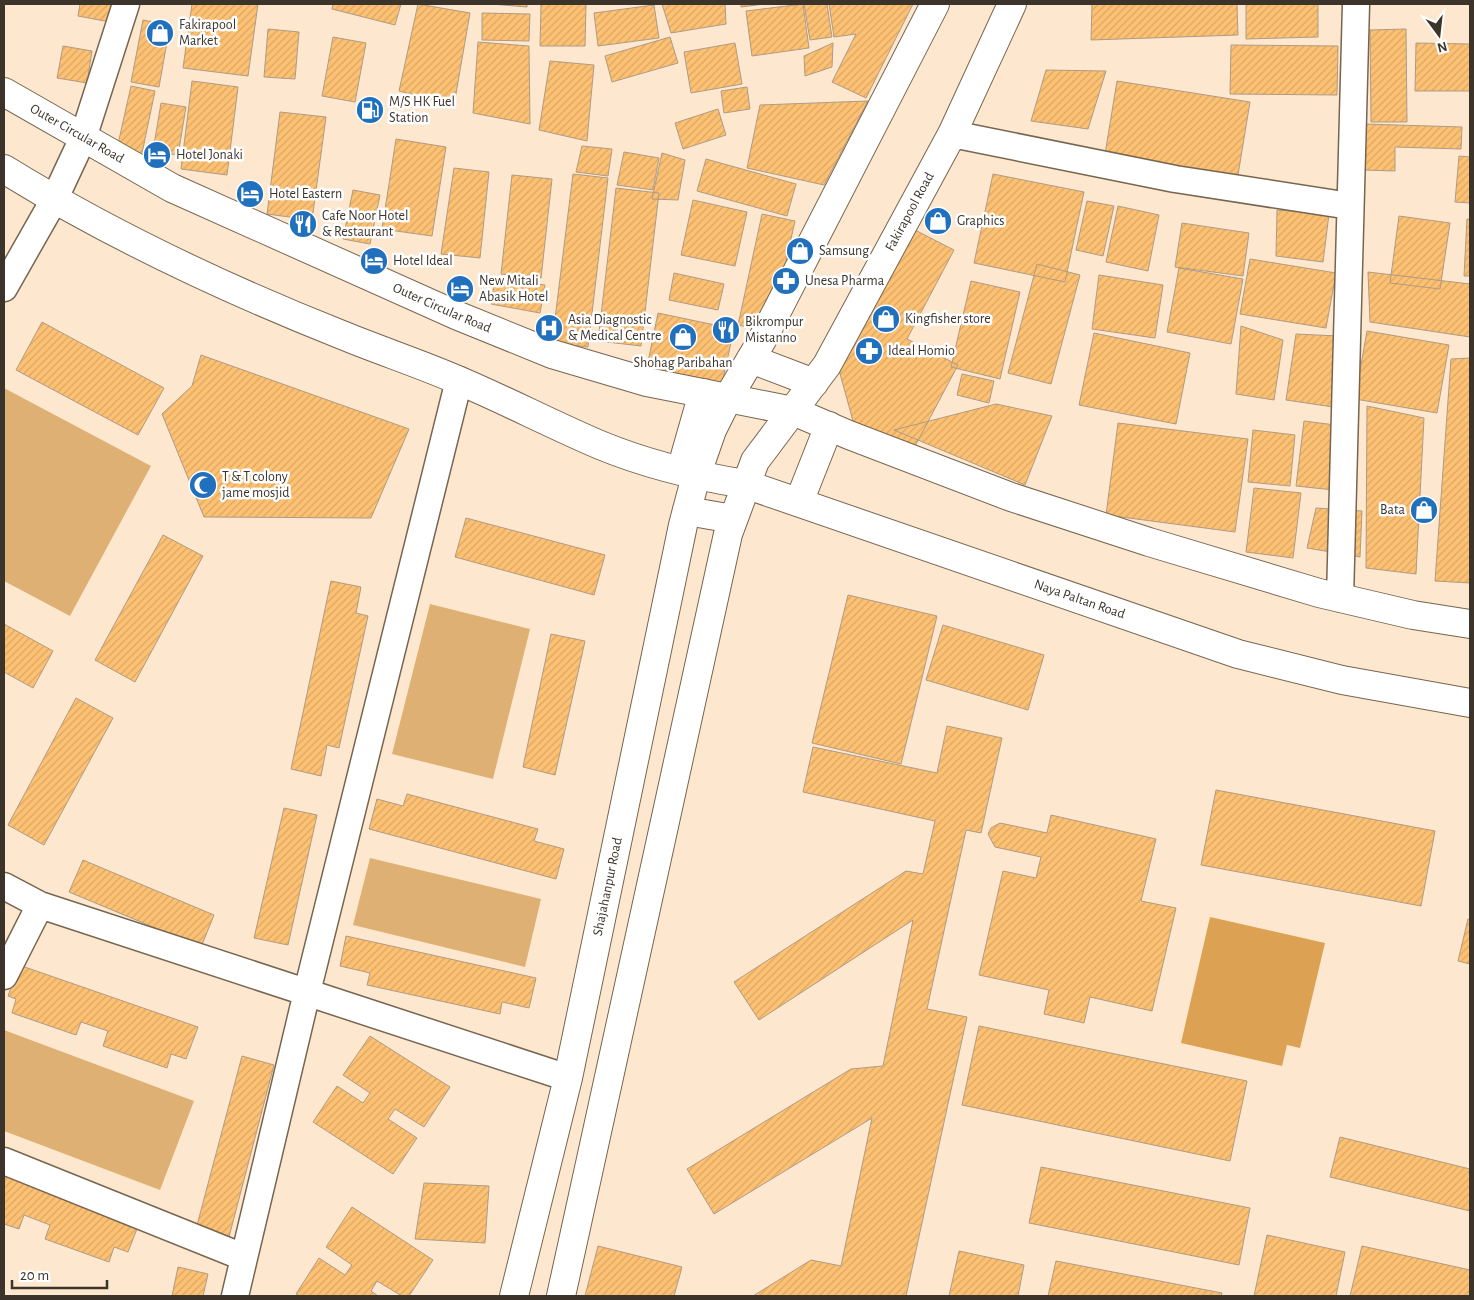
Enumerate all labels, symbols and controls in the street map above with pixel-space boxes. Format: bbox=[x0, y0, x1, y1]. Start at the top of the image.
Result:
north arrow bbox=[1414, 10, 1464, 60]
shop icon: Fakirapool Market bbox=[145, 18, 175, 48]
place label: Fakirapool Market bbox=[179, 18, 236, 48]
text: N bbox=[1436, 39, 1449, 55]
fuel station icon: M/S HK Fuel Station bbox=[355, 95, 385, 125]
place label: M/S HK Fuel Station bbox=[389, 95, 455, 125]
street label: Outer Circular Road bbox=[27, 101, 126, 166]
hotel icon: Hotel Jonaki bbox=[142, 140, 172, 170]
place label: Hotel Jonaki bbox=[176, 148, 243, 162]
street label: Fakirapool Road bbox=[883, 170, 937, 254]
hotel icon: Hotel Eastern bbox=[235, 179, 265, 209]
place label: Hotel Eastern bbox=[269, 187, 342, 201]
shop icon: Graphics bbox=[923, 206, 953, 236]
restaurant icon: Cafe Noor Hotel & Restaurant bbox=[288, 209, 318, 239]
place label: Cafe Noor Hotel & Restaurant bbox=[322, 209, 408, 239]
place label: Graphics bbox=[957, 214, 1004, 228]
shop icon: Samsung bbox=[785, 236, 815, 266]
place label: Samsung bbox=[819, 244, 869, 258]
hotel icon: Hotel Ideal bbox=[359, 246, 389, 276]
place label: Hotel Ideal bbox=[393, 254, 453, 268]
pharmacy icon: Unesa Pharma bbox=[771, 266, 801, 296]
hotel icon: New Mitali Abasik Hotel bbox=[445, 274, 475, 304]
place label: New Mitali Abasik Hotel bbox=[479, 274, 548, 304]
place label: Unesa Pharma bbox=[805, 274, 885, 288]
street label: Outer Circular Road bbox=[391, 281, 493, 336]
shop icon: Kingfisher store bbox=[871, 304, 901, 334]
place label: Kingfisher store bbox=[905, 312, 991, 326]
hospital icon: Asia Diagnostic & Medical Centre bbox=[534, 313, 564, 343]
place label: Asia Diagnostic & Medical Centre bbox=[568, 313, 661, 343]
restaurant icon: Bikrompur Mistanno bbox=[711, 315, 741, 345]
place label: Bikrompur Mistanno bbox=[745, 315, 804, 345]
shop icon: Shohag Paribahan bbox=[668, 322, 698, 352]
pharmacy icon: Ideal Homio bbox=[854, 336, 884, 366]
place label: Ideal Homio bbox=[888, 344, 955, 358]
place label: Shohag Paribahan bbox=[633, 356, 733, 370]
mosque icon: T & T colony jame mosjid bbox=[188, 470, 218, 500]
place label: T & T colony jame mosjid bbox=[222, 470, 290, 500]
shop icon: Bata bbox=[1409, 495, 1439, 525]
place label: Bata bbox=[1380, 503, 1406, 517]
street label: Naya Paltan Road bbox=[1032, 577, 1127, 622]
street label: Shajahanpur Road bbox=[591, 836, 625, 937]
scale bar bbox=[12, 1258, 108, 1290]
text: 20 m bbox=[20, 1268, 49, 1283]

